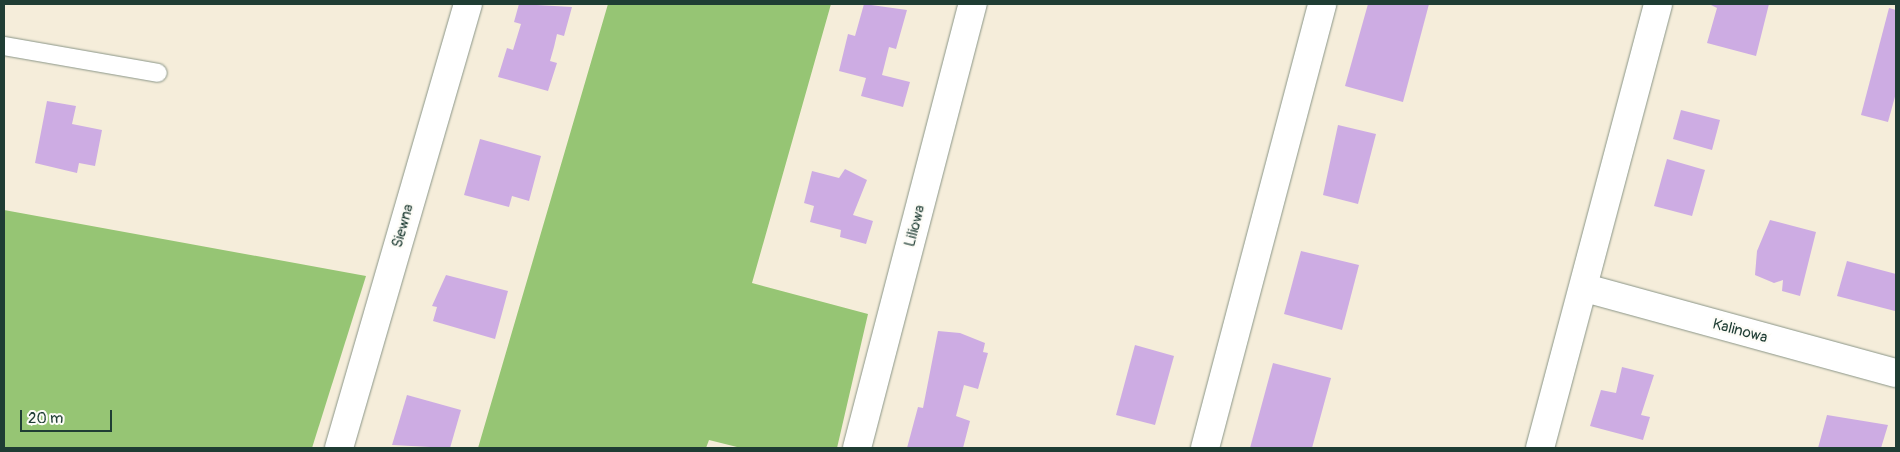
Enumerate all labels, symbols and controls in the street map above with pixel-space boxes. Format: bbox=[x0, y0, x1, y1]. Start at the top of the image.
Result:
street label: Siewna bbox=[388, 202, 418, 250]
street label: Liliowa bbox=[901, 203, 929, 249]
street label: Kalinowa bbox=[1711, 315, 1769, 347]
scale bar bbox=[22, 400, 115, 432]
text: 20 m bbox=[28, 409, 63, 428]

